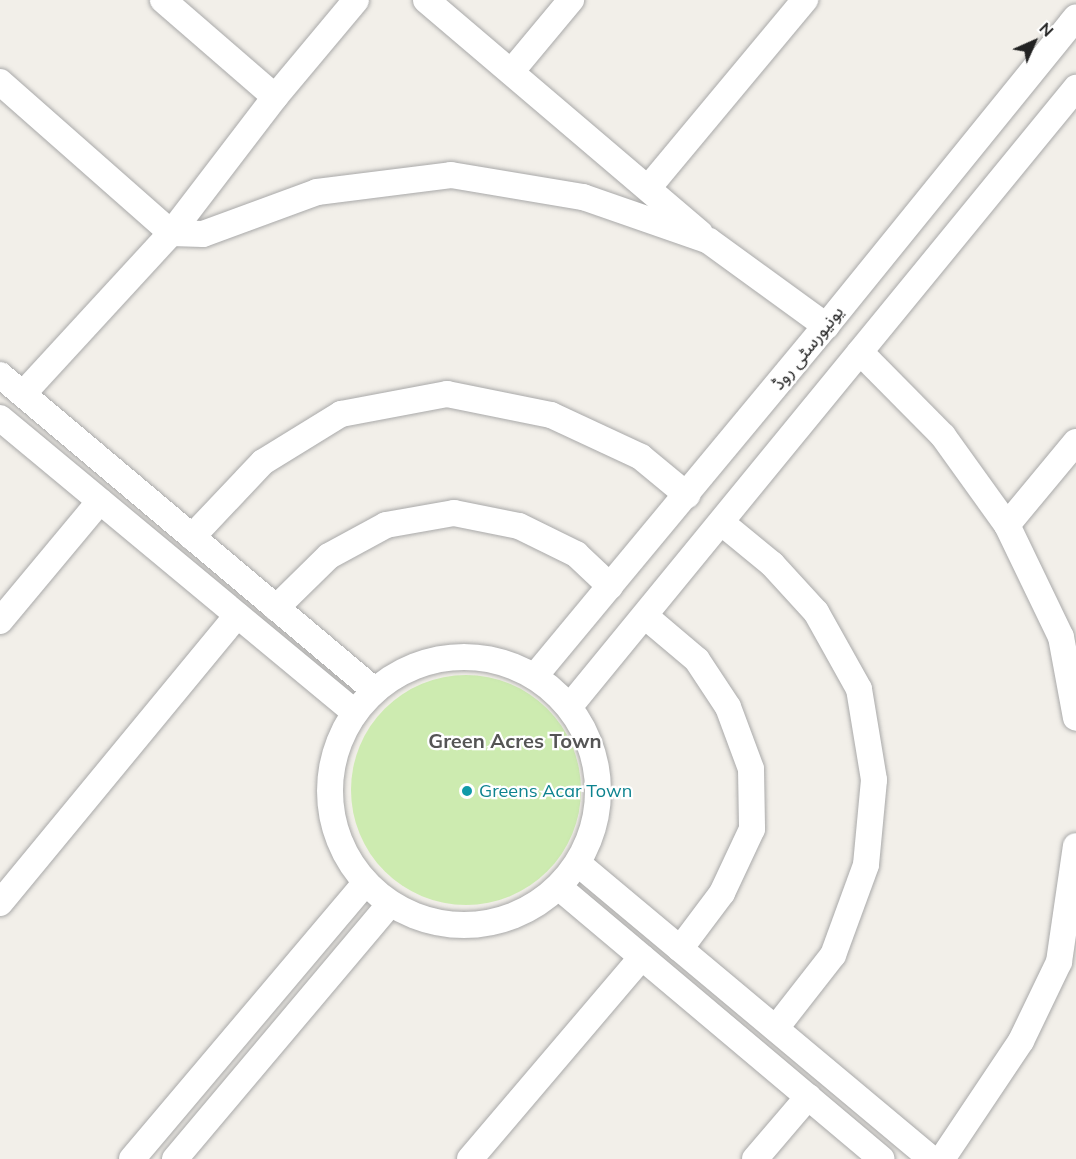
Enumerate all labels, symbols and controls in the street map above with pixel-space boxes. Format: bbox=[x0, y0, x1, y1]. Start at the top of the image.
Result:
north arrow bbox=[1004, 12, 1064, 72]
text: N bbox=[1035, 18, 1058, 41]
street label: یونیورسٹی روڈ bbox=[768, 302, 848, 394]
district label: Green Acres Town bbox=[428, 728, 602, 752]
place label: Greens Acar Town bbox=[479, 780, 632, 802]
marker: Greens Acar Town bbox=[460, 784, 474, 798]

